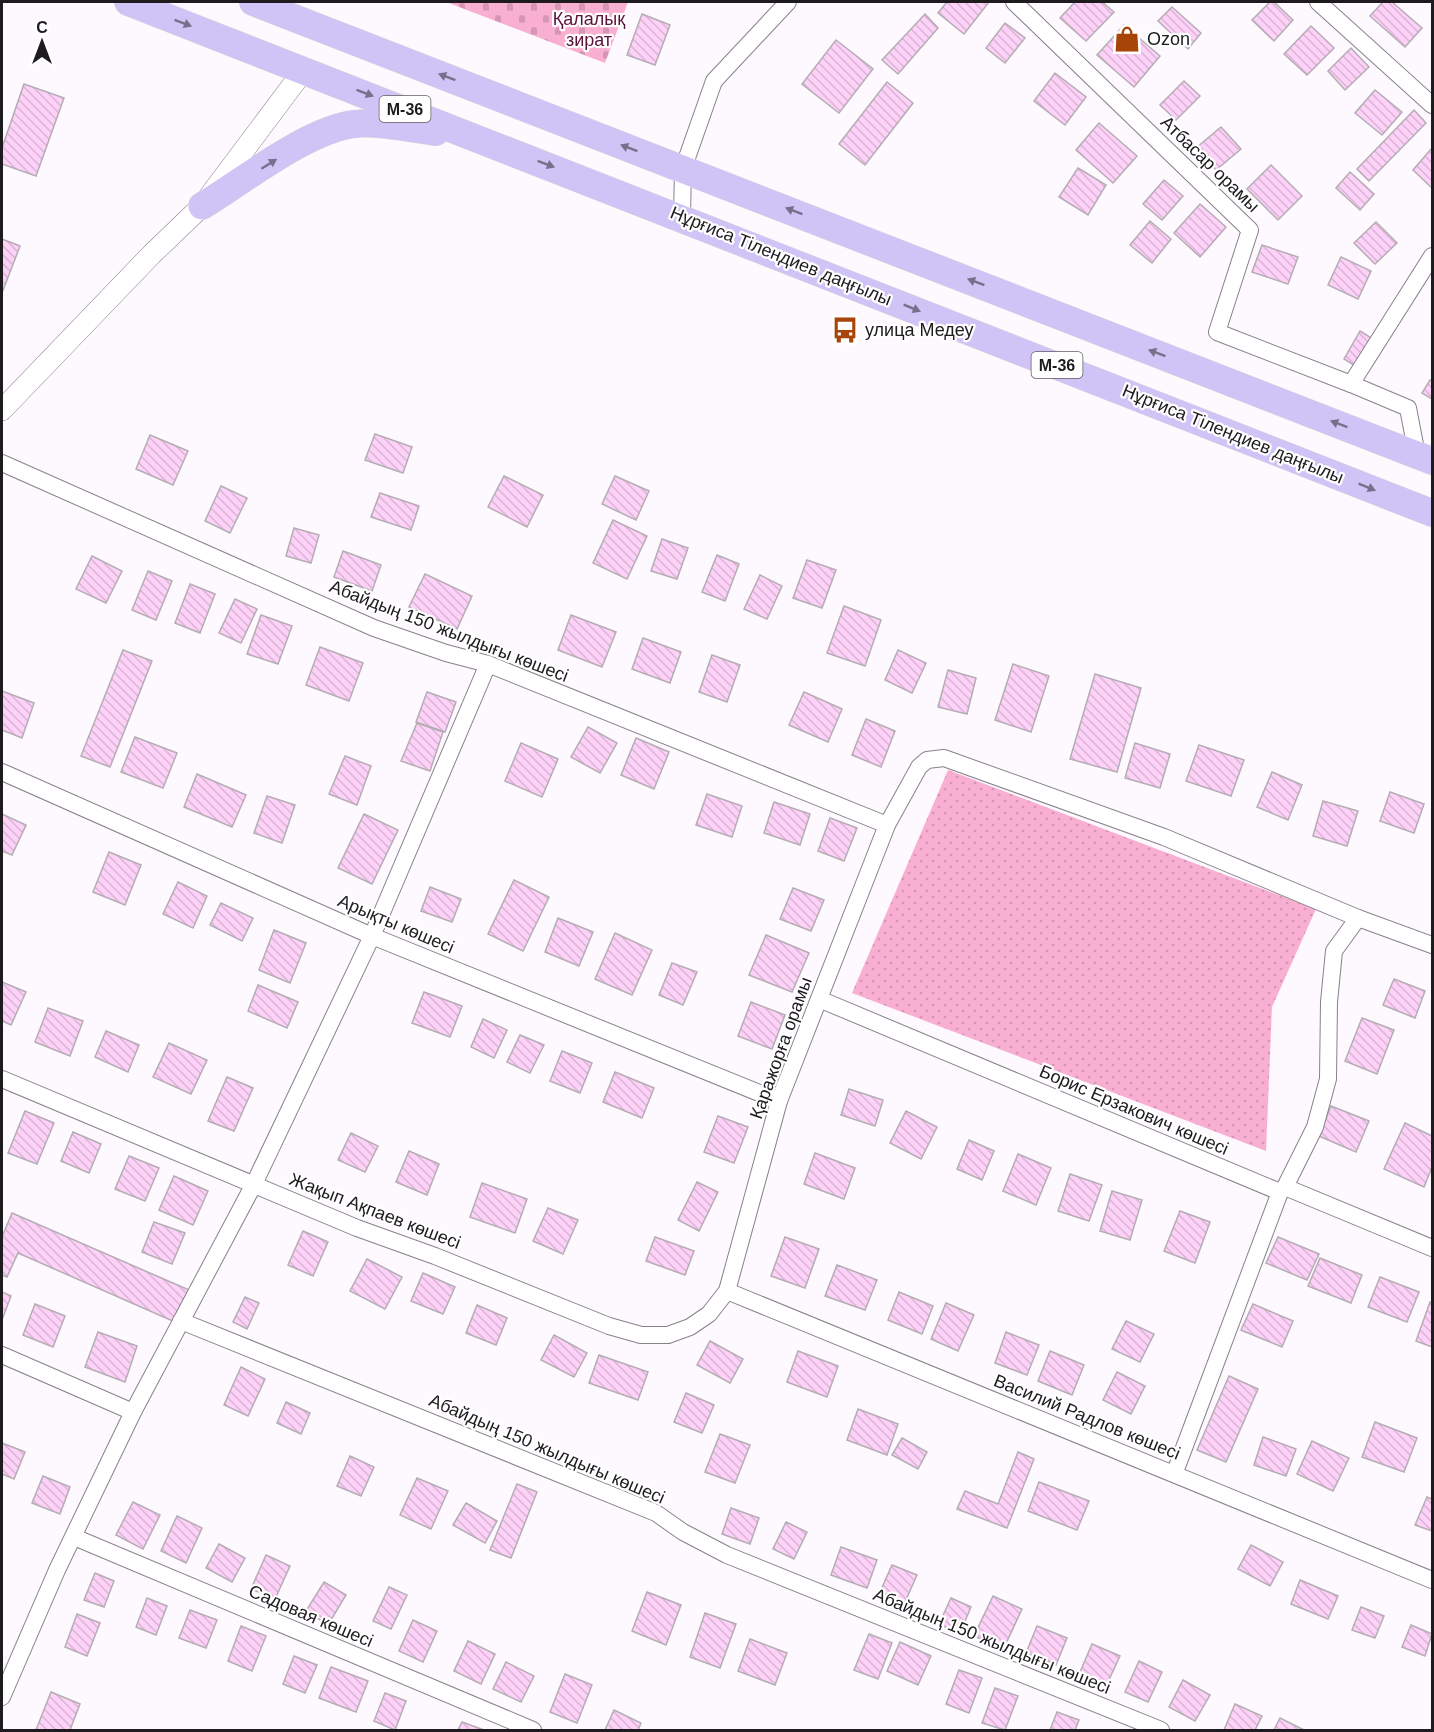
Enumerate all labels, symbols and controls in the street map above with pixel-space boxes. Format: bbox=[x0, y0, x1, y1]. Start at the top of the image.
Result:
park label: Қалалық зират bbox=[553, 9, 625, 50]
north arrow bbox=[12, 12, 72, 72]
one-way arrow bbox=[174, 18, 192, 28]
text: С bbox=[36, 19, 48, 36]
shop icon: Ozon bbox=[1112, 24, 1142, 54]
place label: Ozon bbox=[1147, 29, 1190, 49]
one-way arrow bbox=[438, 72, 456, 81]
one-way arrow bbox=[356, 89, 374, 98]
road number: M-36 bbox=[380, 96, 430, 122]
street label: Атбасар орамы bbox=[1157, 112, 1263, 216]
one-way arrow bbox=[619, 143, 637, 153]
one-way arrow bbox=[261, 159, 277, 170]
one-way arrow bbox=[538, 159, 556, 169]
street label: Нұрғиса Тілендиев даңғылы bbox=[668, 202, 894, 310]
one-way arrow bbox=[785, 206, 803, 215]
one-way arrow bbox=[966, 277, 984, 287]
one-way arrow bbox=[904, 303, 922, 313]
bus stop icon: улица Медеу bbox=[830, 315, 860, 345]
place label: улица Медеу bbox=[865, 320, 974, 340]
one-way arrow bbox=[1148, 348, 1166, 358]
road number: M-36 bbox=[1032, 352, 1082, 378]
street label: Нұрғиса Тілендиев даңғылы bbox=[1120, 380, 1346, 488]
one-way arrow bbox=[1330, 419, 1348, 429]
one-way arrow bbox=[1359, 482, 1377, 492]
street label: Абайдың 150 жылдығы көшесі bbox=[327, 576, 571, 686]
street label: Арықты көшесі bbox=[335, 890, 457, 958]
street label: Қаражорға орамы bbox=[746, 974, 816, 1122]
street label: Борис Ерзакович көшесі bbox=[1036, 1061, 1232, 1159]
street label: Жақып Ақпаев көшесі bbox=[286, 1169, 464, 1253]
street label: Василий Радлов көшесі bbox=[991, 1370, 1183, 1464]
street label: Абайдың 150 жылдығы көшесі bbox=[426, 1390, 668, 1508]
street label: Садовая көшесі bbox=[246, 1581, 376, 1651]
street label: Абайдың 150 жылдығы көшесі bbox=[870, 1584, 1114, 1698]

